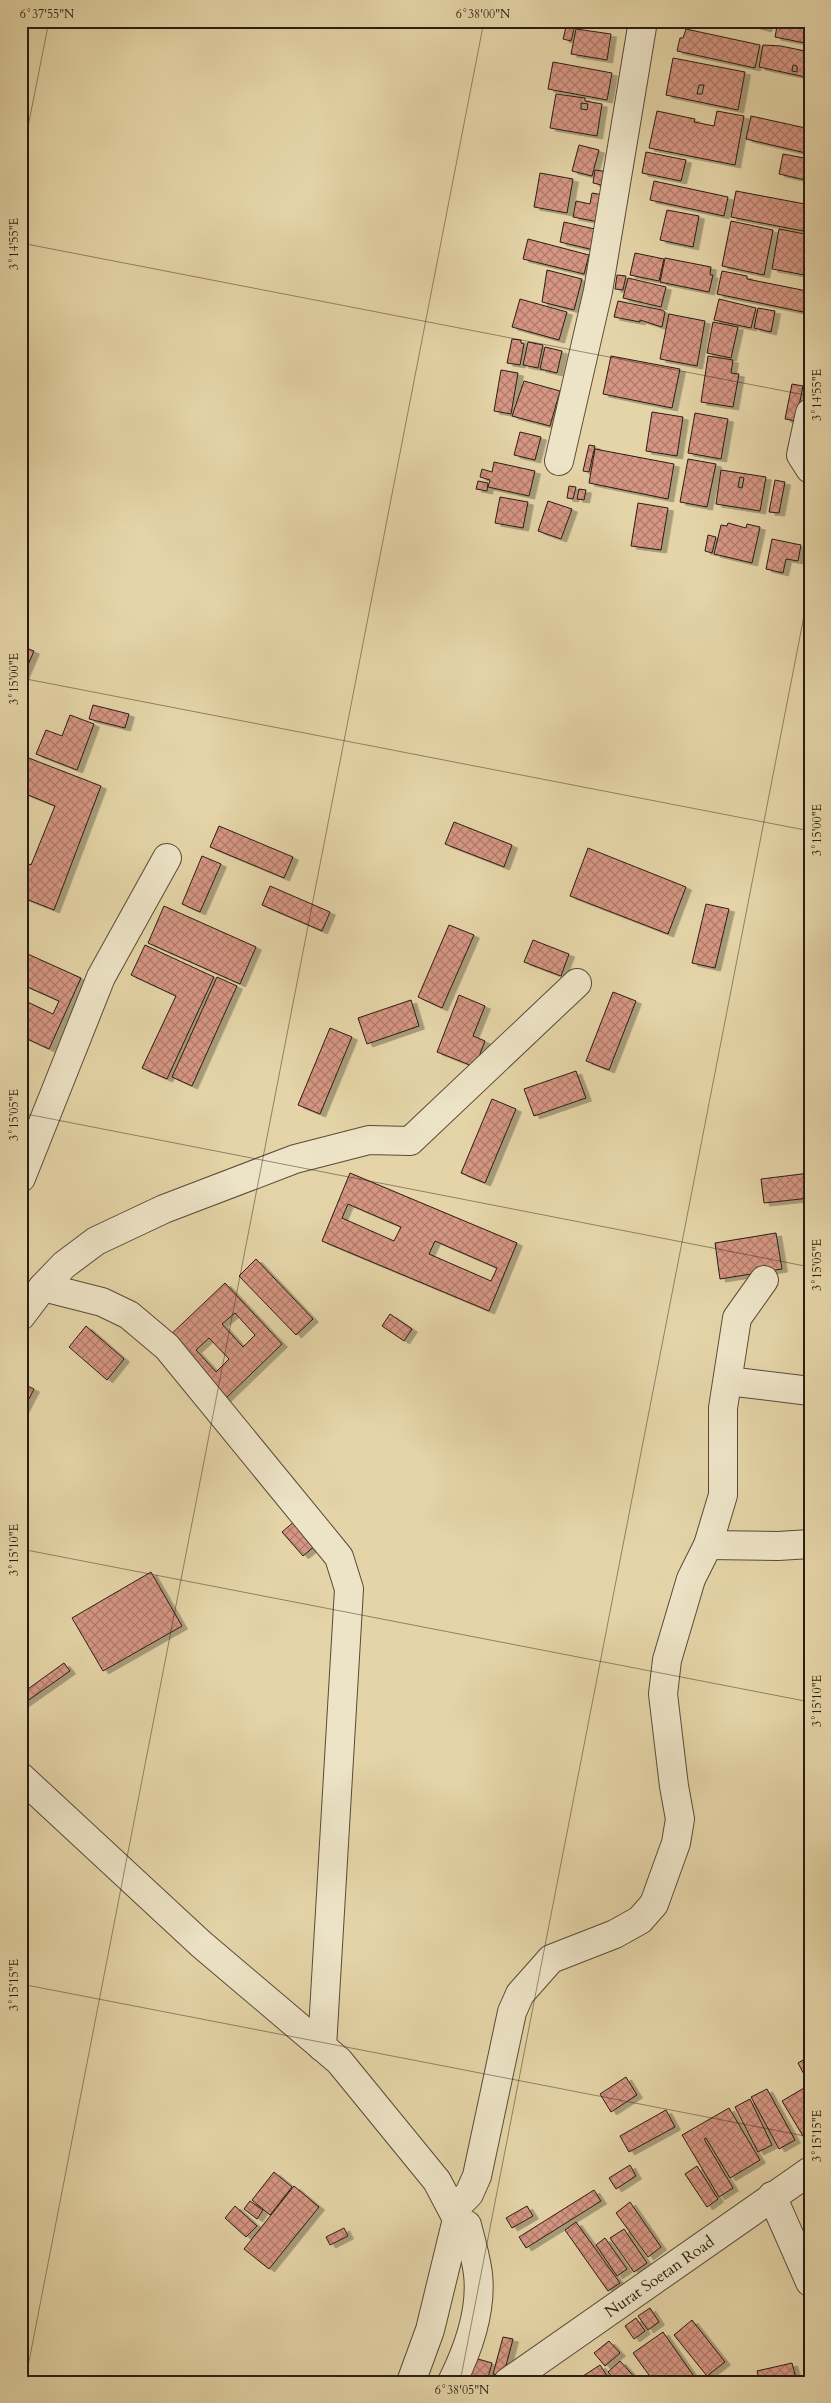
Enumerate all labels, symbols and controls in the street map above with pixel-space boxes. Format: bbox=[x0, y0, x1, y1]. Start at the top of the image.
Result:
text: 6°37'55"N bbox=[20, 6, 75, 22]
text: 6°38'00"N bbox=[456, 6, 511, 22]
text: 3°14'55"E bbox=[6, 218, 22, 270]
text: 3°14'55"E bbox=[809, 369, 825, 421]
text: 3°15'00"E bbox=[6, 653, 22, 705]
text: 3°15'00"E bbox=[809, 804, 825, 856]
text: 3°15'05"E bbox=[6, 1089, 22, 1141]
text: 3°15'05"E bbox=[809, 1239, 825, 1291]
text: 3°15'10"E bbox=[6, 1524, 22, 1576]
text: 3°15'10"E bbox=[809, 1675, 825, 1727]
text: 3°15'15"E bbox=[6, 1959, 22, 2011]
text: 3°15'15"E bbox=[809, 2110, 825, 2162]
street label: Nurat Soetan Road bbox=[600, 2231, 719, 2323]
text: 6°38'05"N bbox=[435, 2382, 490, 2398]

